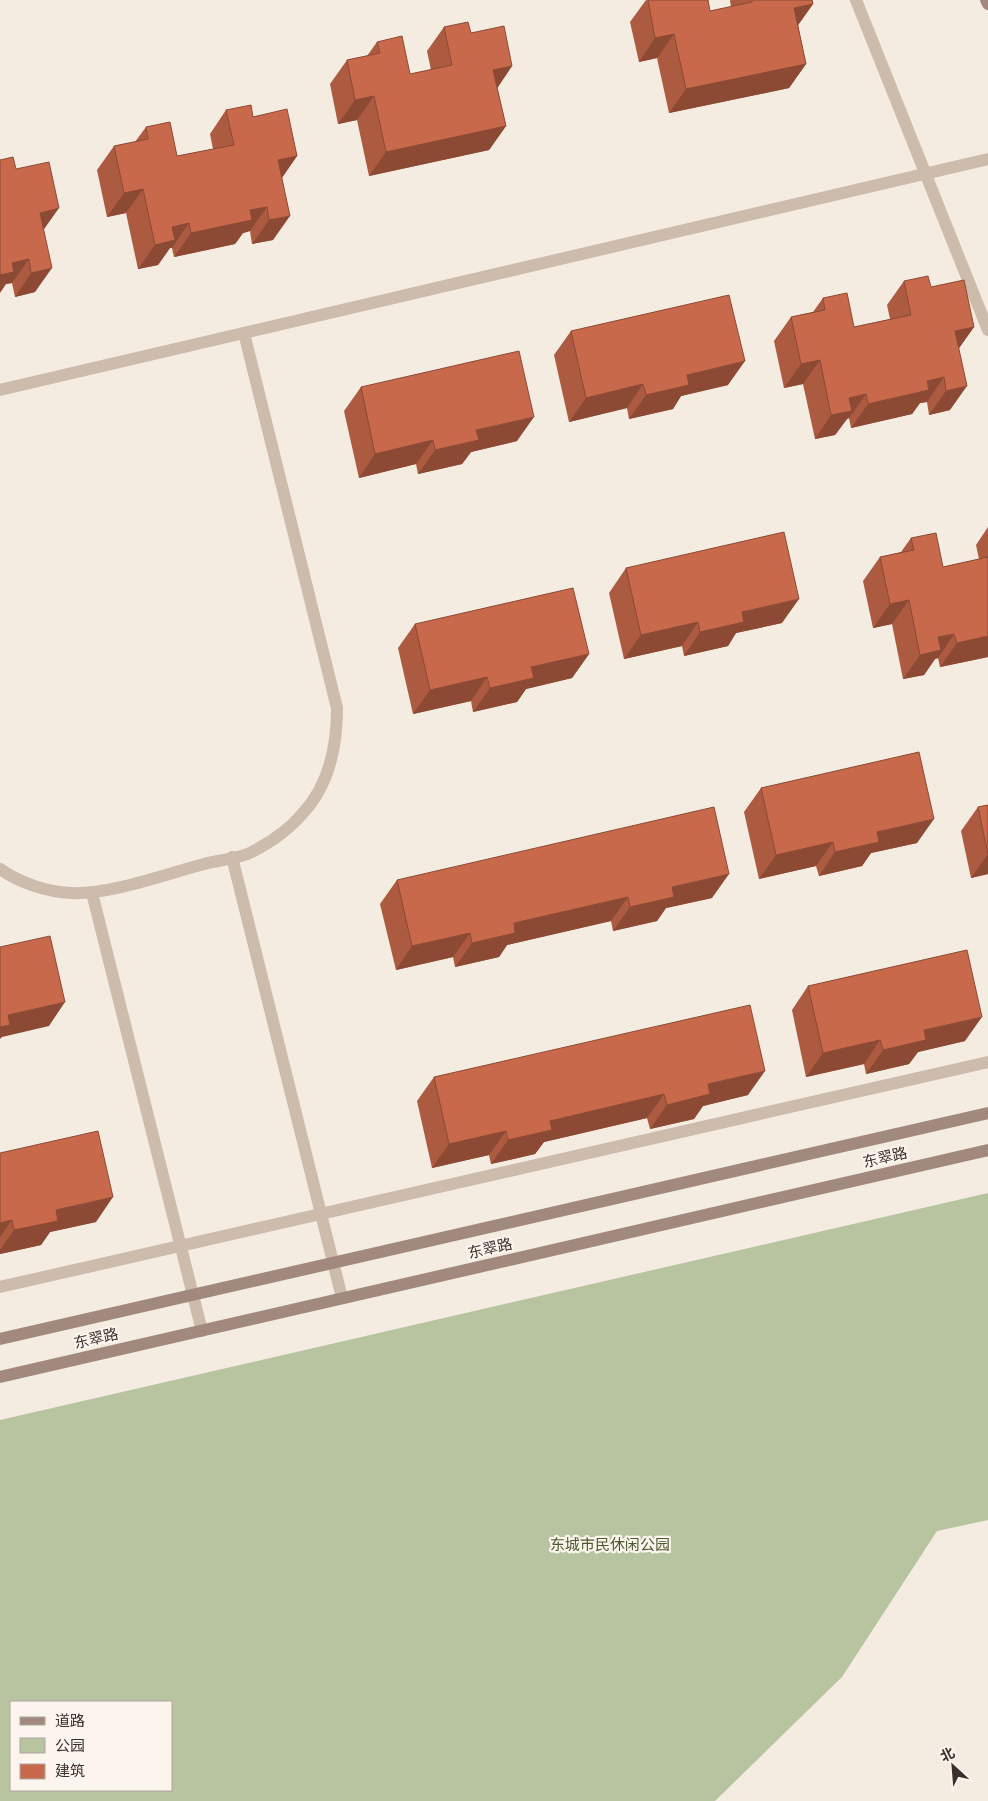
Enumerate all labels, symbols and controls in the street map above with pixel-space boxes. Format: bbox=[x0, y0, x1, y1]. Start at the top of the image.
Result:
street label: 东翠路 bbox=[861, 1142, 909, 1172]
street label: 东翠路 bbox=[466, 1233, 514, 1263]
street label: 东翠路 bbox=[72, 1323, 120, 1353]
park label: 东城市民休闲公园 bbox=[550, 1534, 670, 1555]
legend bbox=[10, 1701, 172, 1791]
text: 道路 bbox=[55, 1710, 85, 1731]
text: 公园 bbox=[55, 1735, 85, 1756]
north arrow bbox=[928, 1741, 978, 1791]
text: 北 bbox=[937, 1742, 958, 1765]
text: 建筑 bbox=[55, 1760, 85, 1781]

